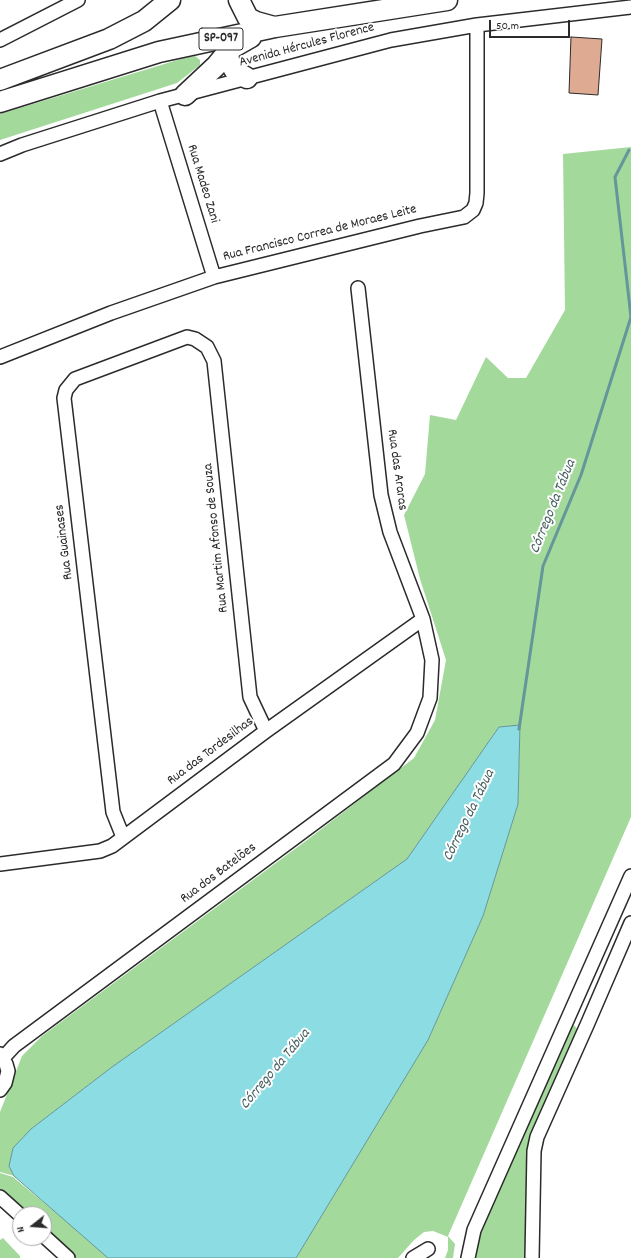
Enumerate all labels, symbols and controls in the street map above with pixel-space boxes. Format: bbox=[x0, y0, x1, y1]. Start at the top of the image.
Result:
scale bar bbox=[491, 12, 572, 38]
text: 50 m bbox=[496, 18, 519, 35]
street label: Avenida Hércules Florence bbox=[238, 20, 376, 72]
road number: SP-097 bbox=[199, 28, 243, 50]
street label: Rua Madeo Zani bbox=[182, 143, 222, 225]
street label: Rua Francisco Correa de Moraes Leite bbox=[221, 202, 419, 266]
street label: Rua das Araras bbox=[382, 428, 410, 512]
water label: Córrego da Tábua bbox=[527, 458, 581, 556]
street label: Rua Martim Afonso de Souza bbox=[201, 463, 233, 613]
street label: Rua Guainases bbox=[52, 503, 78, 581]
street label: Rua das Tordesilhas bbox=[164, 714, 258, 790]
water label: Córrego da Tábua bbox=[440, 767, 500, 865]
street label: Rua dos Batelões bbox=[178, 840, 260, 908]
water label: Córrego da Tábua bbox=[237, 1026, 315, 1114]
north arrow bbox=[12, 1206, 52, 1246]
text: N bbox=[13, 1224, 30, 1234]

